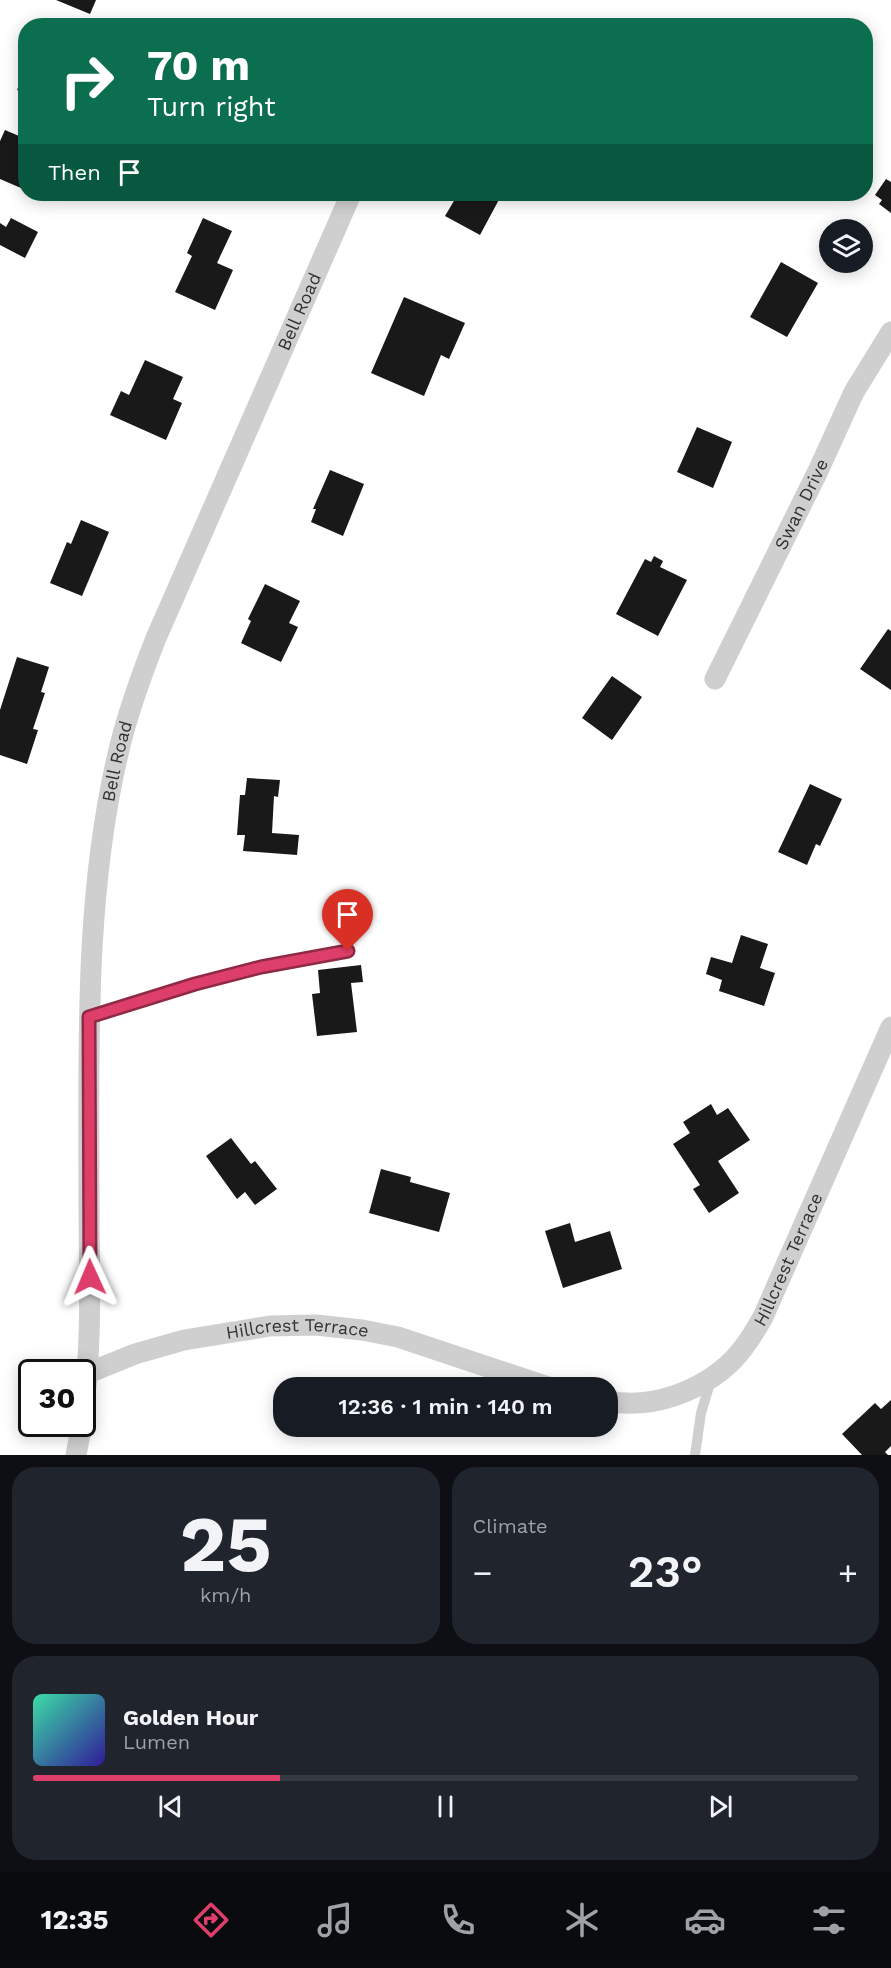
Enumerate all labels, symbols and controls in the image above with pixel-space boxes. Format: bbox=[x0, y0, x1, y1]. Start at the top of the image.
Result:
text: 70 m bbox=[147, 41, 250, 90]
icon: right bbox=[48, 42, 126, 120]
text: Turn right bbox=[147, 91, 276, 123]
icon: arrive bbox=[113, 156, 146, 189]
text: Then bbox=[48, 160, 101, 185]
map controls bbox=[819, 219, 873, 273]
button: layers bbox=[819, 219, 873, 273]
street label: Bell Road bbox=[273, 269, 325, 354]
street label: Swan Drive bbox=[770, 455, 832, 553]
street label: Bell Road bbox=[97, 718, 136, 804]
pin bbox=[322, 889, 373, 951]
icon: arrive bbox=[331, 898, 364, 931]
street label: Hillcrest Terrace bbox=[749, 1189, 827, 1330]
position arrow bbox=[58, 1245, 122, 1309]
street label: Hillcrest Terrace bbox=[224, 1314, 371, 1343]
speed limit sign: 30 bbox=[18, 1359, 96, 1437]
text: 12:36 · 1 min · 140 m bbox=[339, 1394, 552, 1419]
text: 25 bbox=[180, 1498, 272, 1590]
text: Climate bbox=[473, 1514, 548, 1538]
text: 23° bbox=[628, 1545, 703, 1598]
text: − bbox=[473, 1553, 492, 1592]
text: + bbox=[838, 1553, 858, 1592]
text: km/h bbox=[200, 1583, 252, 1607]
text: Golden Hour bbox=[123, 1705, 258, 1730]
text: Lumen bbox=[123, 1730, 190, 1754]
icon: previous bbox=[154, 1790, 187, 1823]
icon: pause bbox=[429, 1790, 462, 1823]
icon: next bbox=[704, 1790, 737, 1823]
icon: directions bbox=[190, 1899, 232, 1941]
icon: music bbox=[314, 1899, 356, 1941]
icon: phone bbox=[437, 1899, 479, 1941]
icon: climate bbox=[561, 1899, 603, 1941]
icon: car bbox=[684, 1899, 726, 1941]
icon: filters bbox=[808, 1899, 850, 1941]
text: 12:35 bbox=[41, 1904, 108, 1936]

